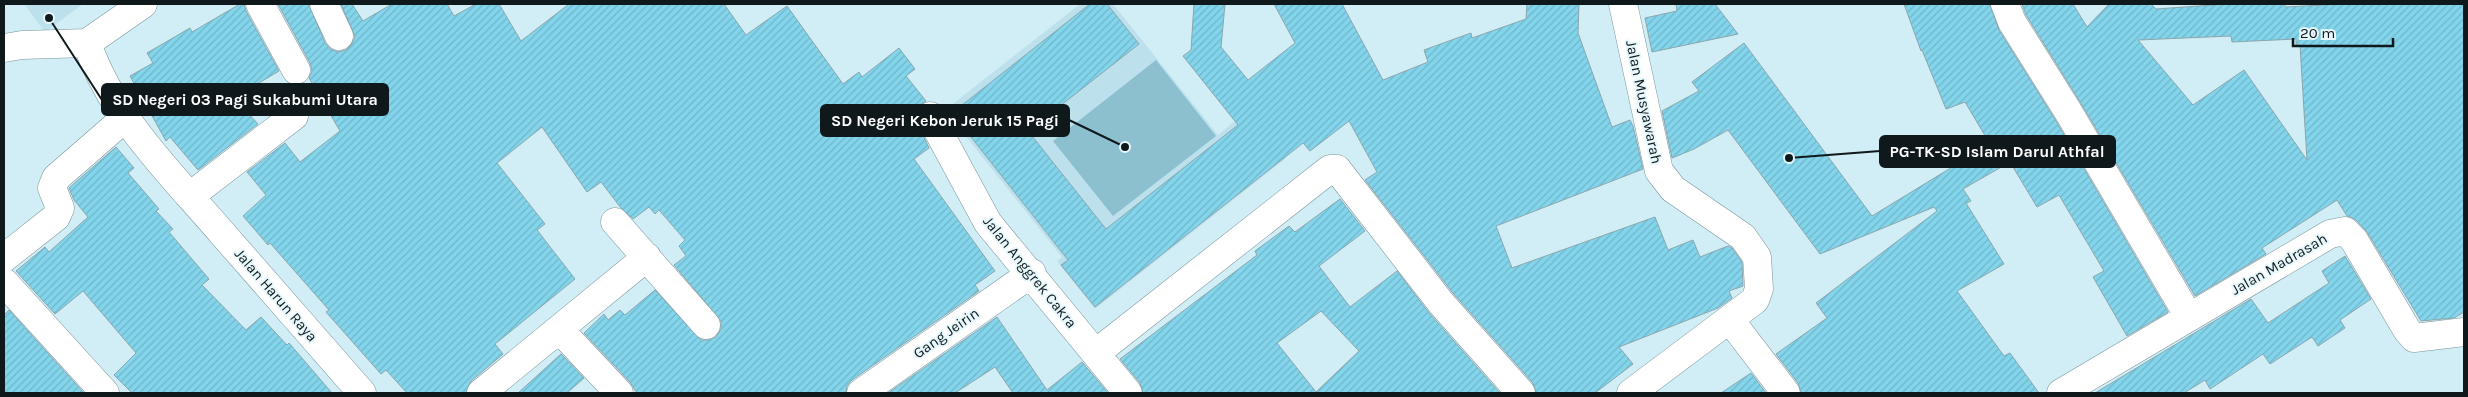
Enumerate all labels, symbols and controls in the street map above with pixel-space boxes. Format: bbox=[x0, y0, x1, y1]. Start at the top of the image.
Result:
scale bar bbox=[2293, 15, 2393, 47]
text: 20 m bbox=[2300, 24, 2335, 42]
street label: Jalan Musyawarah bbox=[1622, 39, 1666, 165]
callout: SD Negeri 03 Pagi Sukabumi Utara bbox=[102, 84, 388, 115]
text: SD Negeri 03 Pagi Sukabumi Utara bbox=[112, 90, 378, 109]
callout: SD Negeri Kebon Jeruk 15 Pagi bbox=[821, 105, 1069, 136]
text: SD Negeri Kebon Jeruk 15 Pagi bbox=[831, 111, 1059, 130]
callout: PG-TK-SD Islam Darul Athfal bbox=[1880, 136, 2115, 167]
text: PG-TK-SD Islam Darul Athfal bbox=[1889, 142, 2105, 161]
street label: Jalan Anggrek Cakra bbox=[979, 212, 1081, 332]
street label: Jalan Madrasah bbox=[2228, 229, 2330, 299]
street label: Jalan Harun Raya bbox=[231, 245, 321, 345]
street label: Gang Jeirin bbox=[910, 304, 982, 362]

